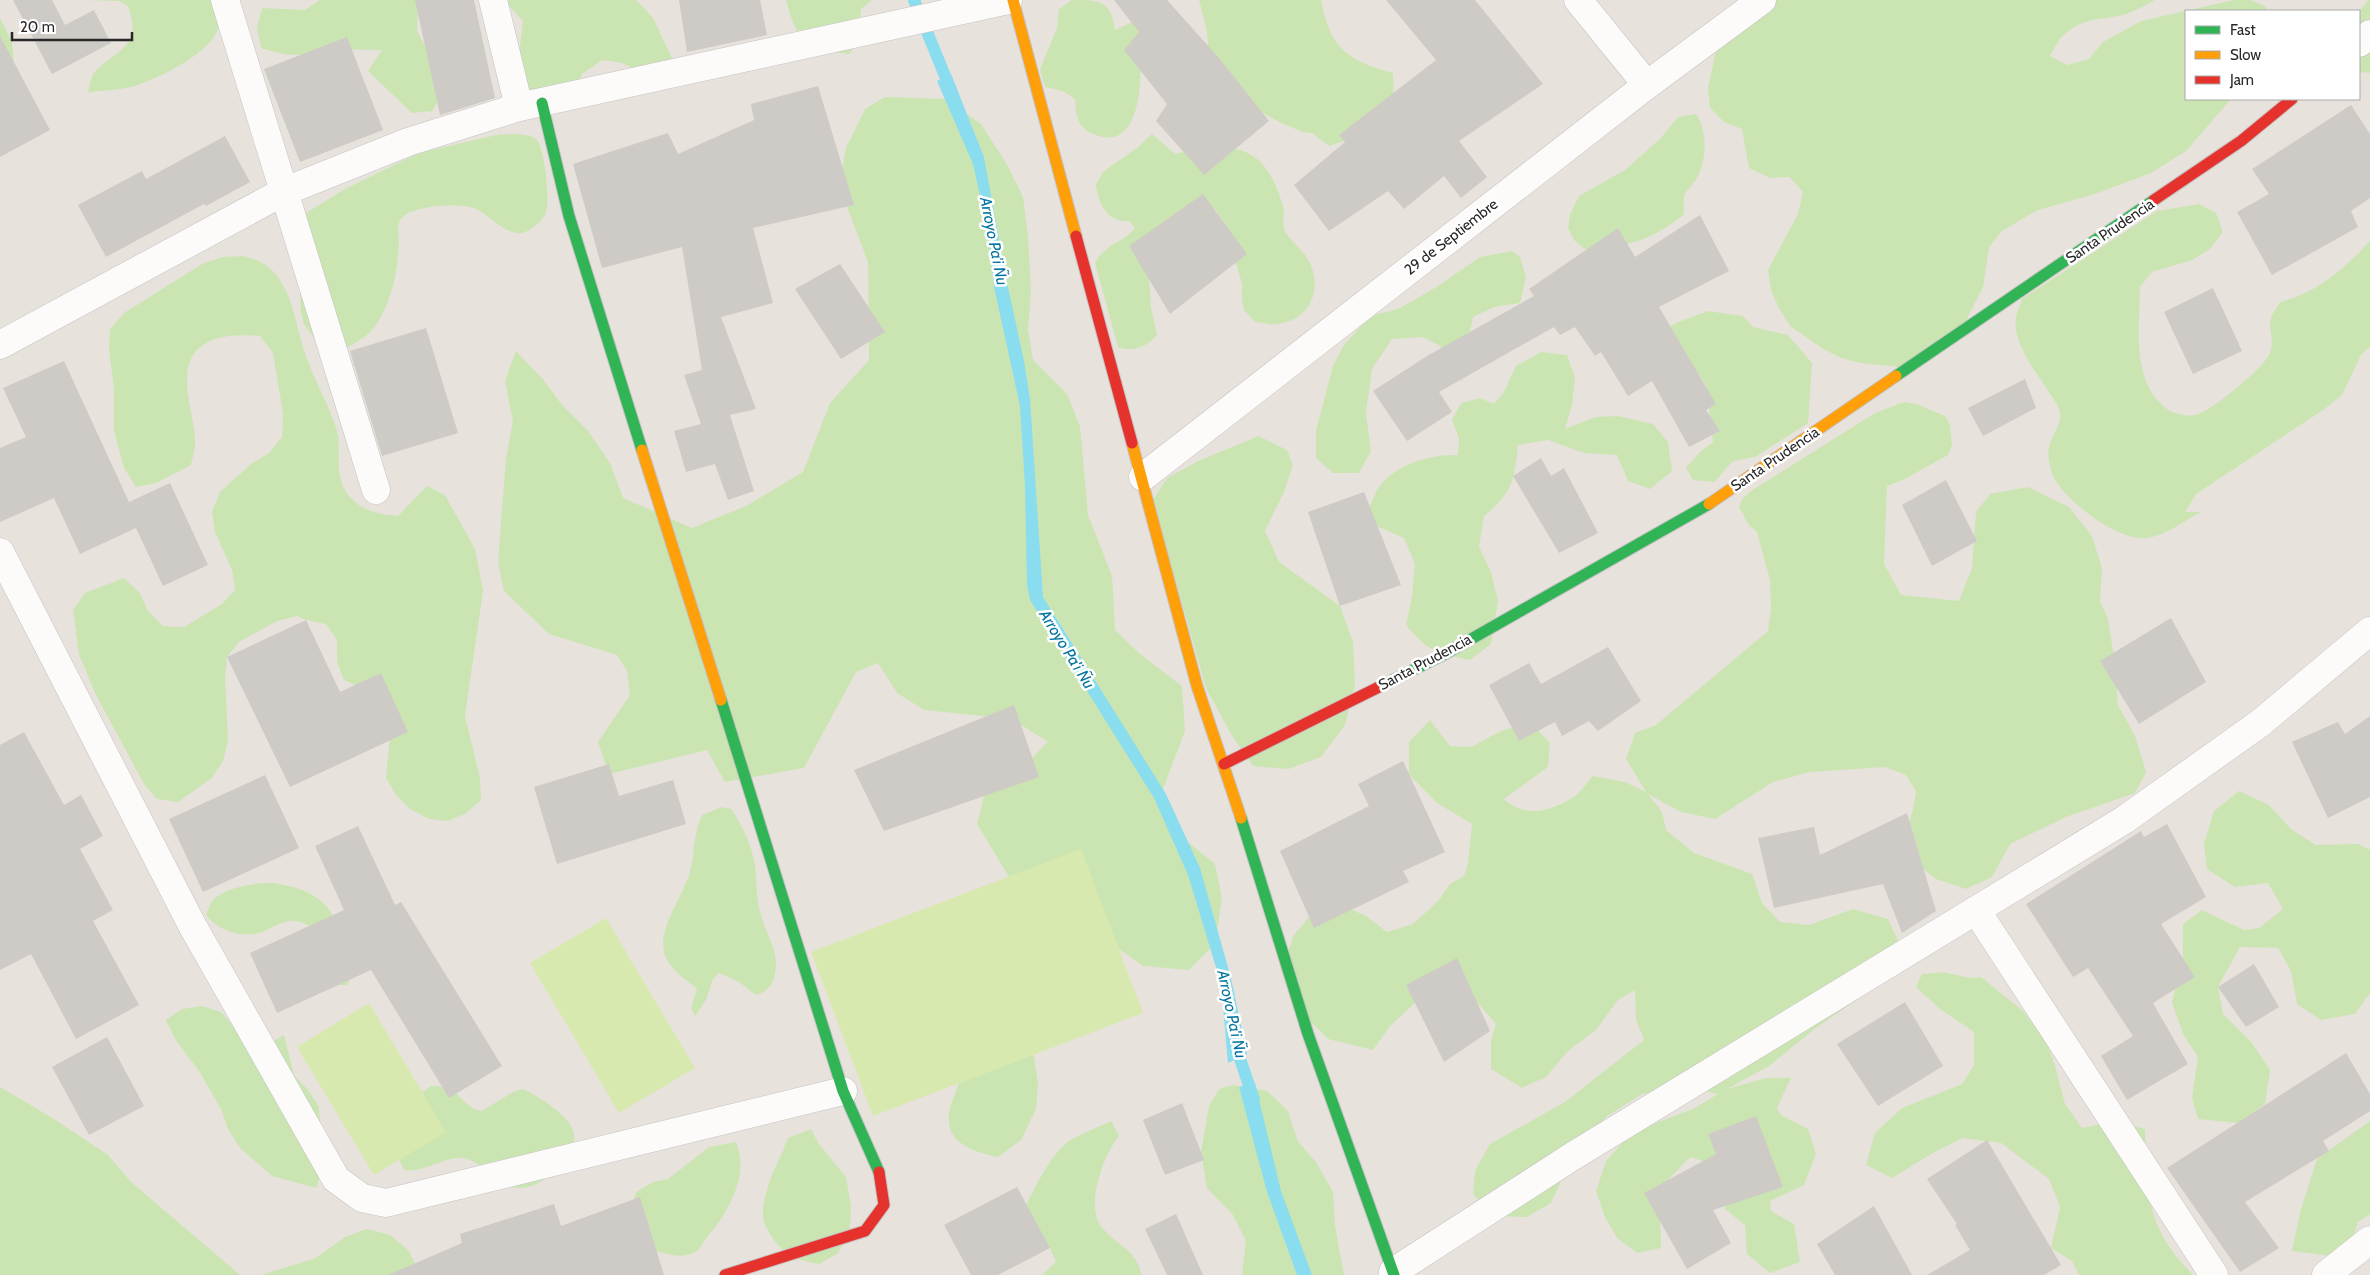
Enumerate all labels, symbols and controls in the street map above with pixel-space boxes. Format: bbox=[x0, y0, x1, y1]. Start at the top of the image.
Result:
scale bar bbox=[12, 10, 132, 42]
legend bbox=[2185, 10, 2360, 100]
text: 20 m bbox=[20, 18, 55, 36]
text: Fast bbox=[2230, 21, 2255, 39]
text: Slow bbox=[2230, 46, 2261, 64]
text: Jam bbox=[2229, 71, 2254, 89]
water label: Arroyo Pa'i Ñu bbox=[976, 194, 1012, 287]
street label: Santa Prudencia bbox=[2062, 194, 2158, 267]
street label: 29 de Septiembre bbox=[1401, 195, 1501, 279]
street label: Santa Prudencia bbox=[1727, 422, 1823, 495]
water label: Arroyo Pa'i Ñu bbox=[1035, 605, 1099, 692]
street label: Santa Prudencia bbox=[1376, 630, 1475, 694]
water label: Arroyo Pa'i Ñu bbox=[1213, 967, 1251, 1060]

